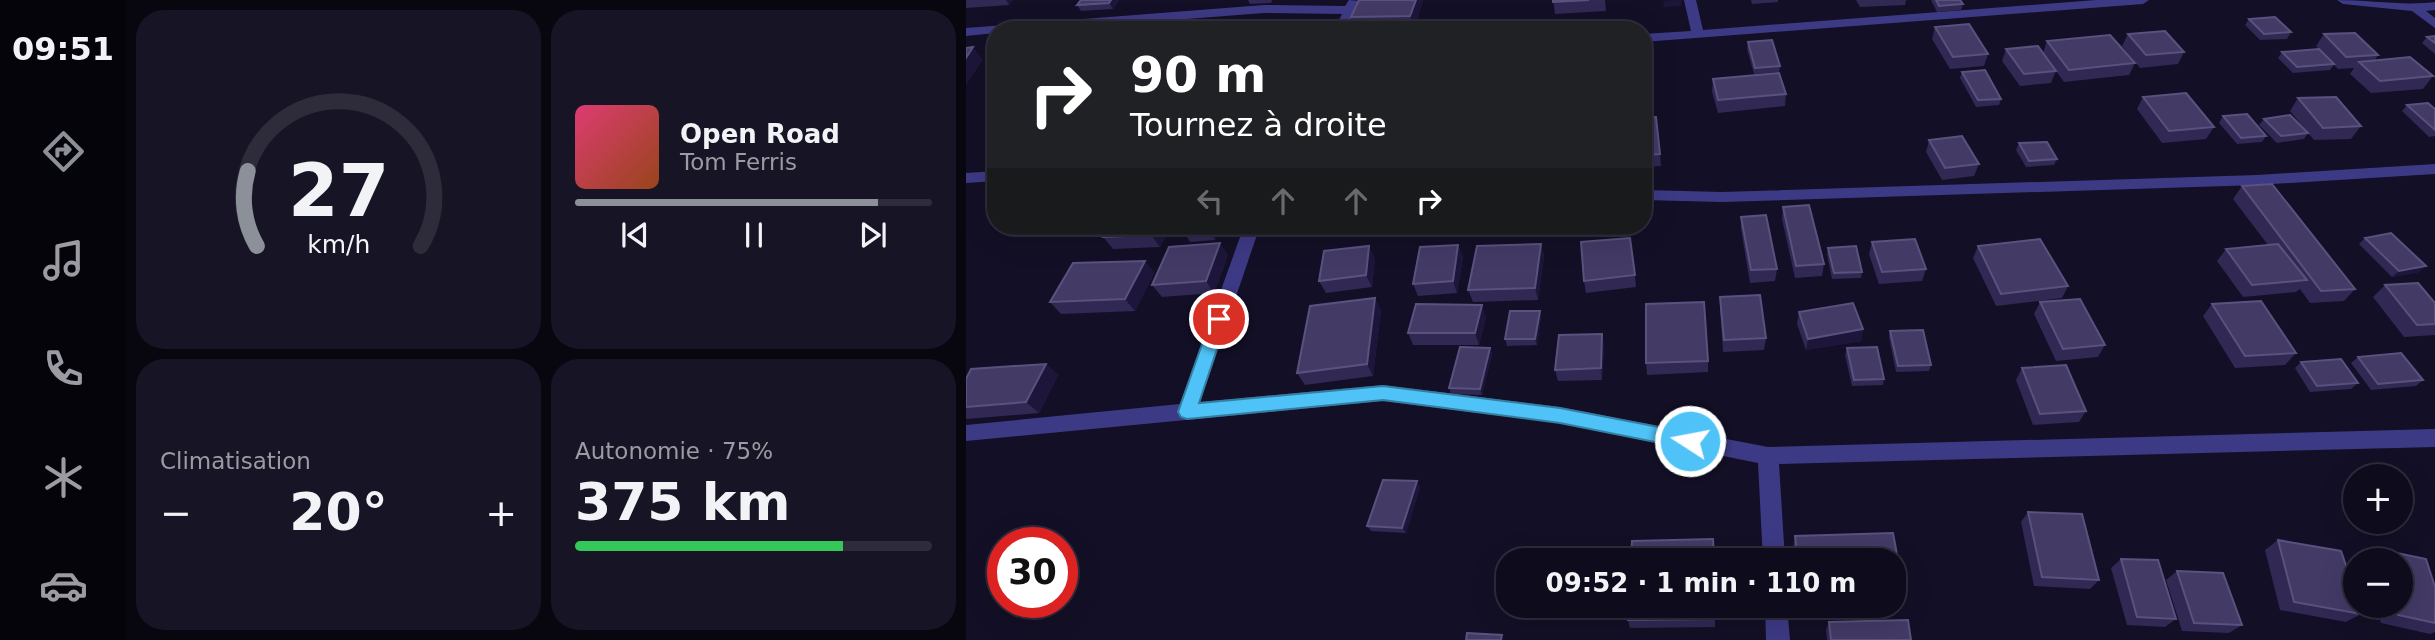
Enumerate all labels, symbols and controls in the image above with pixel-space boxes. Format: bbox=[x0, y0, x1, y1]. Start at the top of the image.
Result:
text: 09:51 bbox=[12, 30, 114, 68]
text: 90 m bbox=[1130, 47, 1266, 104]
icon: right bbox=[1015, 49, 1106, 140]
text: Tournez à droite bbox=[1130, 106, 1387, 144]
text: Open Road bbox=[680, 119, 840, 149]
icon: directions bbox=[39, 127, 88, 176]
text: 27 bbox=[288, 148, 389, 233]
text: Tom Ferris bbox=[680, 149, 797, 175]
icon: left bbox=[1191, 182, 1229, 220]
icon: ahead bbox=[1264, 182, 1302, 220]
icon: ahead bbox=[1337, 182, 1375, 220]
icon: right bbox=[1410, 182, 1448, 220]
icon: previous bbox=[616, 216, 654, 254]
icon: pause bbox=[735, 216, 773, 254]
icon: next bbox=[854, 216, 892, 254]
text: km/h bbox=[307, 230, 370, 259]
icon: music bbox=[39, 236, 88, 285]
pin bbox=[1189, 289, 1249, 349]
icon: arrive bbox=[1200, 300, 1238, 338]
icon: phone bbox=[39, 344, 88, 393]
position arrow bbox=[1653, 404, 1727, 478]
text: Autonomie · 75% bbox=[575, 438, 773, 464]
text: Climatisation bbox=[160, 448, 311, 474]
icon: climate bbox=[39, 453, 88, 502]
map controls bbox=[2343, 464, 2413, 618]
button: + bbox=[2343, 464, 2413, 534]
text: 375 km bbox=[575, 472, 790, 532]
text: 20° bbox=[289, 482, 388, 542]
text: − bbox=[160, 491, 192, 535]
text: + bbox=[485, 491, 517, 535]
speed limit sign: 30 bbox=[987, 527, 1078, 618]
button: − bbox=[2343, 548, 2413, 618]
icon: car bbox=[39, 561, 88, 610]
text: 09:52 · 1 min · 110 m bbox=[1546, 568, 1856, 598]

